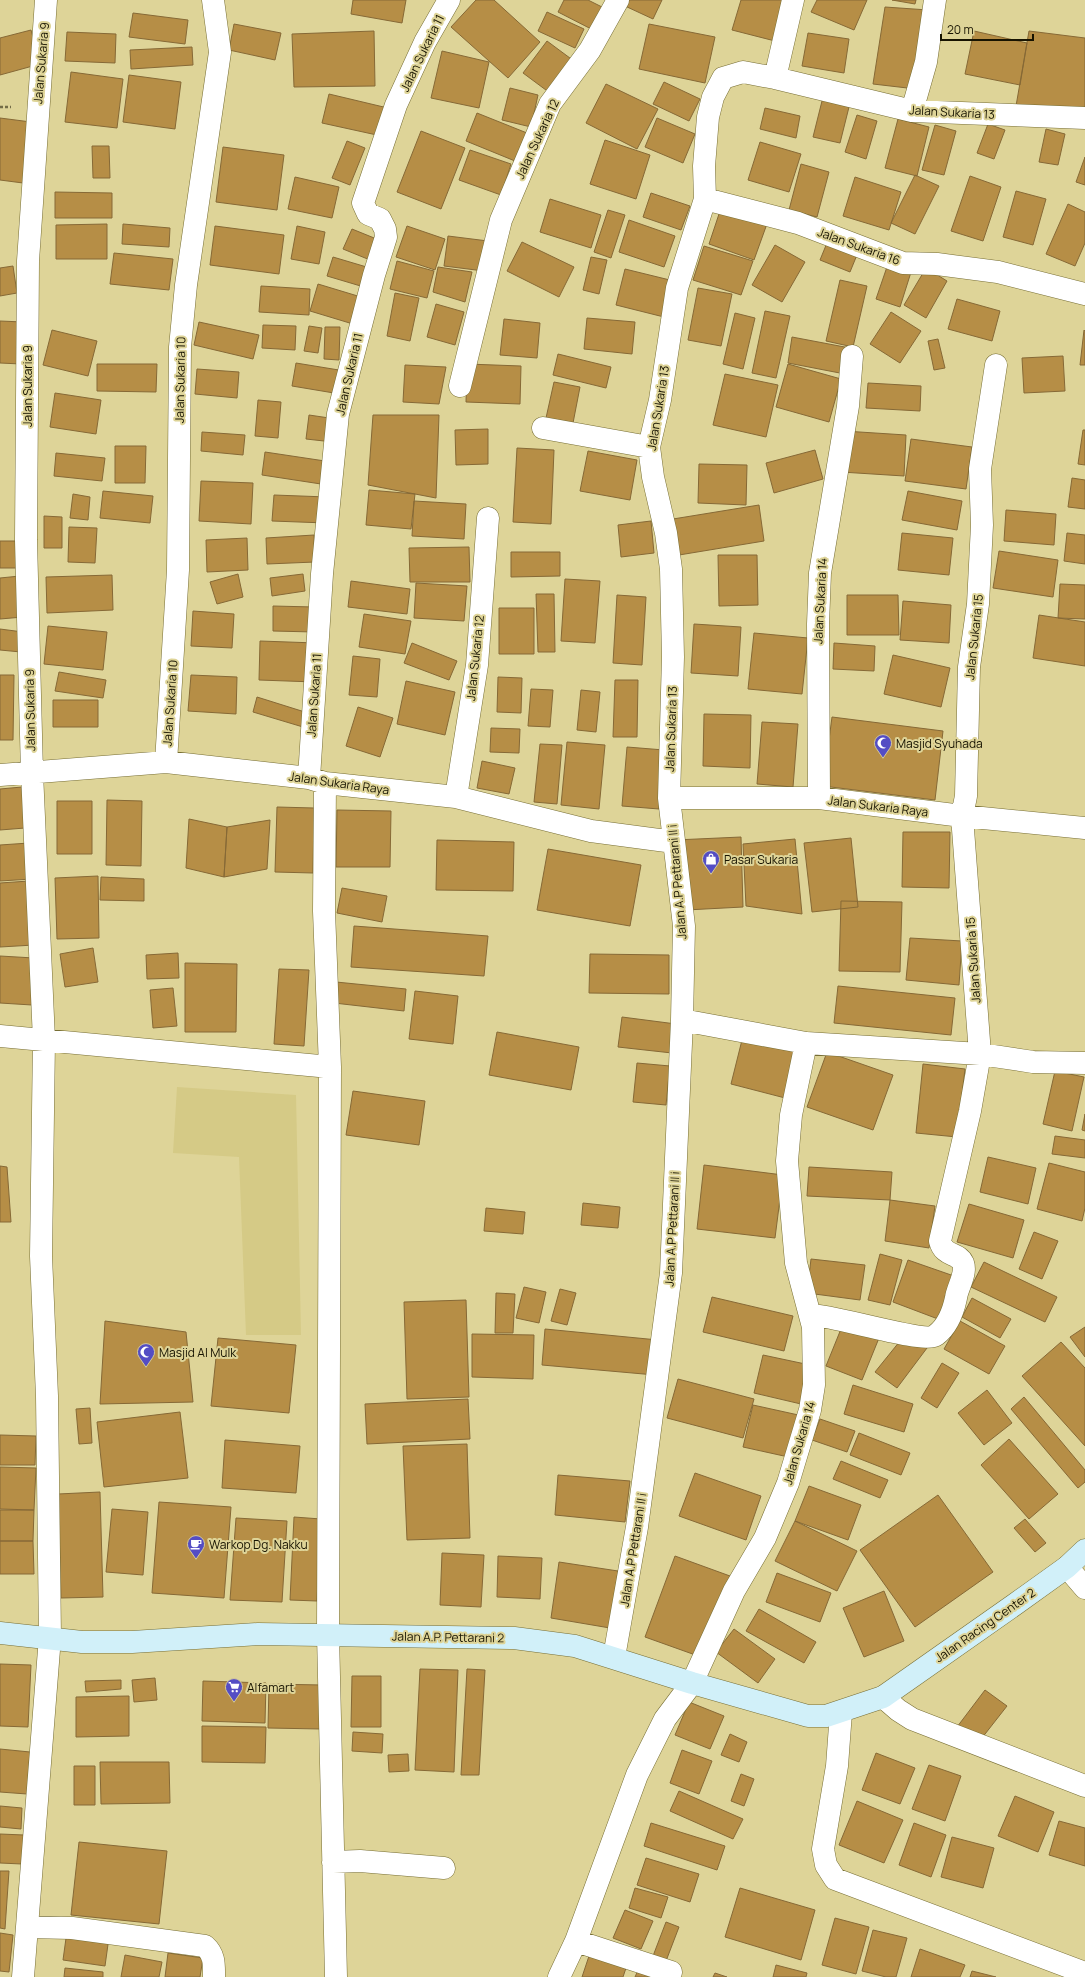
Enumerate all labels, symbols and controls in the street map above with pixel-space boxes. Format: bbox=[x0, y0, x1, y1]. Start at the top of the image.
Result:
street label: Jalan Sukaria 11 bbox=[396, 12, 448, 94]
scale bar bbox=[941, 16, 1033, 42]
street label: Jalan Sukaria 9 bbox=[29, 21, 53, 105]
text: 20 m bbox=[947, 21, 974, 38]
street label: Jalan Sukaria 12 bbox=[511, 96, 563, 182]
street label: Jalan Sukaria 13 bbox=[909, 101, 995, 123]
street label: Jalan Sukaria 16 bbox=[815, 223, 903, 269]
street label: Jalan Sukaria 11 bbox=[331, 331, 367, 417]
street label: Jalan Sukaria 10 bbox=[171, 337, 189, 423]
street label: Jalan Sukaria 9 bbox=[19, 345, 36, 427]
street label: Jalan Sukaria 13 bbox=[643, 364, 673, 452]
street label: Jalan Sukaria 14 bbox=[809, 557, 831, 645]
street label: Jalan Sukaria 15 bbox=[961, 593, 987, 681]
street label: Jalan Sukaria 12 bbox=[462, 614, 488, 702]
street label: Jalan Sukaria 11 bbox=[303, 653, 325, 737]
street label: Jalan Sukaria 10 bbox=[159, 659, 181, 747]
street label: Jalan Sukaria 9 bbox=[21, 669, 39, 751]
street label: Jalan Sukaria 13 bbox=[661, 686, 681, 772]
mosque icon: Masjid Syuhada bbox=[873, 733, 893, 758]
place label: Masjid Syuhada bbox=[896, 735, 983, 752]
street label: Jalan Sukaria Raya bbox=[288, 768, 390, 798]
street label: Jalan Sukaria Raya bbox=[827, 791, 929, 821]
street label: Jalan A.P Pettarani II i bbox=[664, 824, 690, 940]
shop icon: Pasar Sukaria bbox=[701, 849, 721, 874]
place label: Pasar Sukaria bbox=[724, 851, 798, 868]
street label: Jalan Sukaria 15 bbox=[962, 916, 984, 1004]
street label: Jalan A.P Pettarani II i bbox=[660, 1171, 684, 1287]
mosque icon: Masjid Al Mulk bbox=[136, 1342, 156, 1367]
place label: Masjid Al Mulk bbox=[159, 1344, 237, 1361]
street label: Jalan Sukaria 14 bbox=[779, 1399, 819, 1487]
street label: Jalan A.P Pettarani II i bbox=[616, 1492, 650, 1608]
cafe icon: Warkop Dg. Nakku bbox=[186, 1534, 206, 1559]
place label: Warkop Dg. Nakku bbox=[209, 1536, 308, 1553]
street label: Jalan Racing Center 2 bbox=[931, 1584, 1039, 1666]
street label: Jalan A.P. Pettarani 2 bbox=[392, 1628, 504, 1646]
supermarket icon: Alfamart bbox=[224, 1677, 244, 1702]
place label: Alfamart bbox=[247, 1679, 294, 1696]

